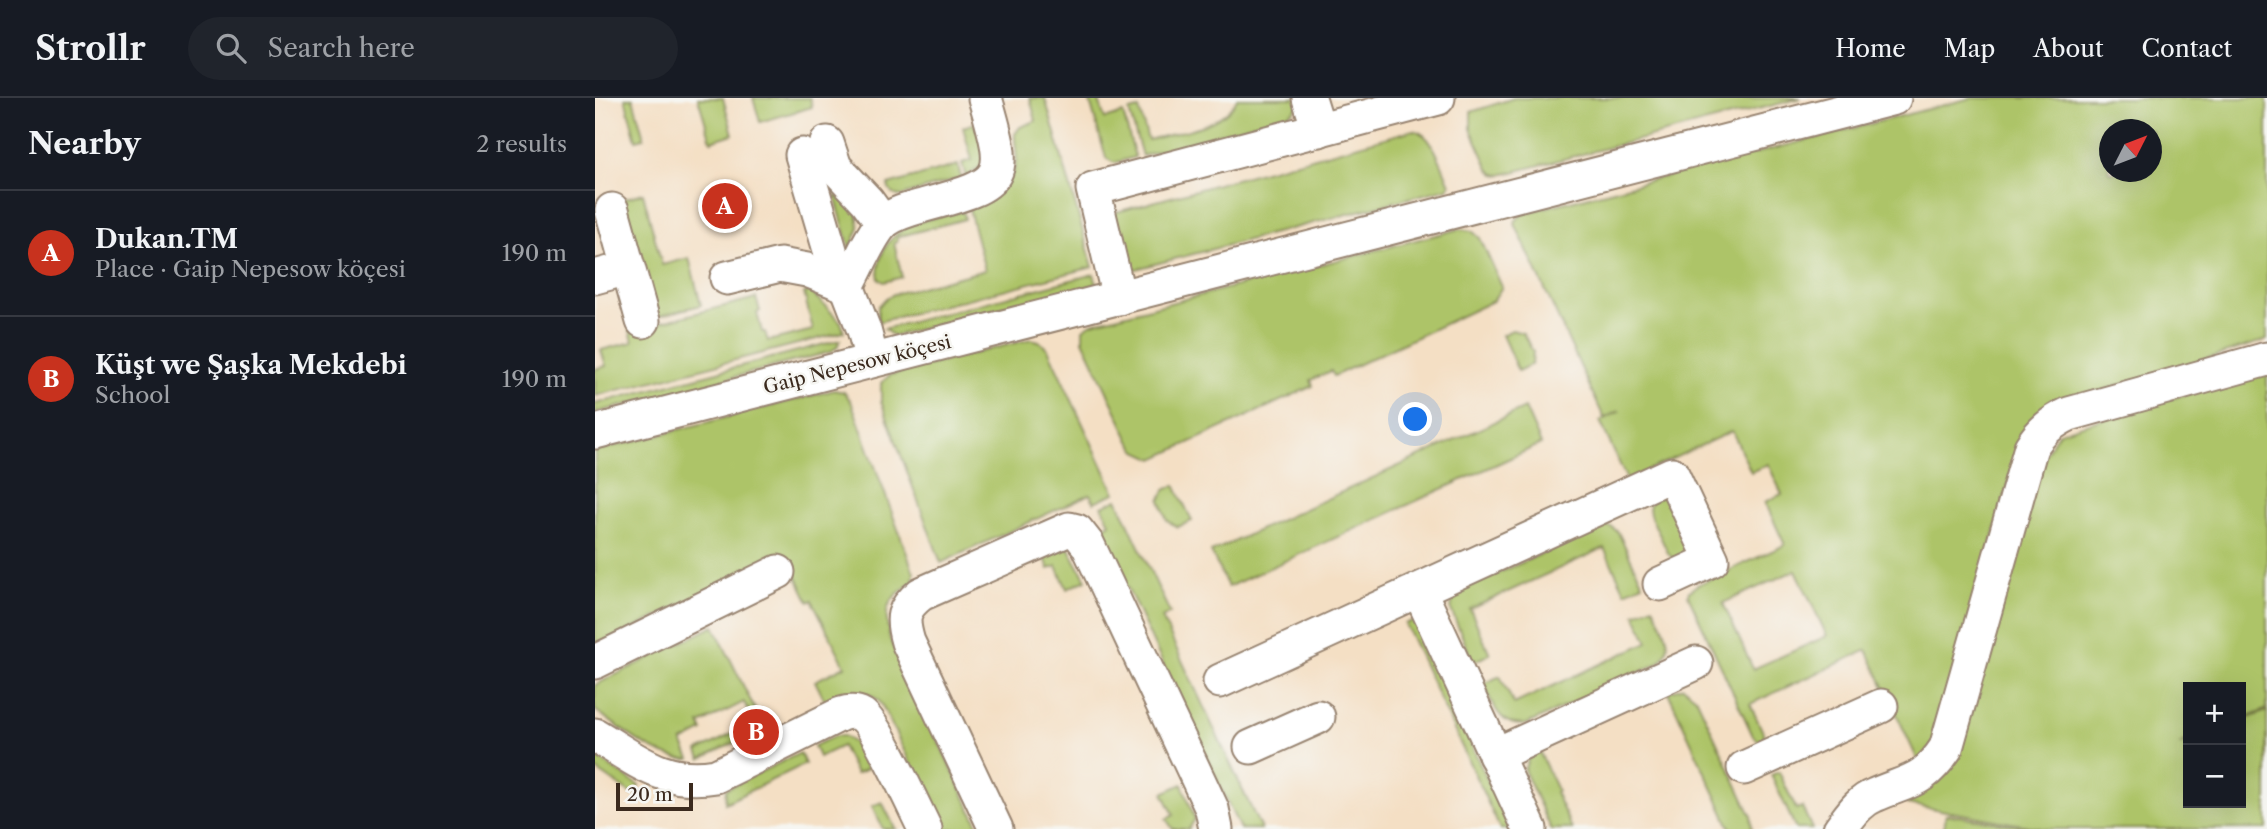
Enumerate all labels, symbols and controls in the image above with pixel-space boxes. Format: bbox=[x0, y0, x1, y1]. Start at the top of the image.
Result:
search box bbox=[188, 17, 678, 80]
text: Strollr bbox=[35, 28, 146, 69]
icon: search bbox=[212, 29, 250, 67]
text: Search here bbox=[268, 32, 415, 64]
text: Home bbox=[1835, 34, 1906, 63]
text: Map bbox=[1944, 34, 1995, 63]
text: About bbox=[2033, 34, 2104, 63]
text: Contact bbox=[2142, 34, 2232, 63]
north arrow bbox=[2099, 119, 2162, 182]
text: Nearby bbox=[28, 125, 141, 162]
text: 2 results bbox=[476, 130, 567, 158]
pin: A bbox=[702, 180, 748, 232]
text: Dukan.TM bbox=[95, 223, 238, 255]
text: A bbox=[42, 239, 60, 267]
text: 190 m bbox=[502, 239, 567, 267]
text: Place · Gaip Nepesow köçesi bbox=[95, 255, 406, 283]
street label: Gaip Nepesow köçesi bbox=[761, 330, 953, 399]
text: Küşt we Şaşka Mekdebi bbox=[95, 349, 407, 381]
text: B bbox=[42, 365, 60, 393]
text: 190 m bbox=[502, 365, 567, 393]
text: School bbox=[95, 381, 170, 409]
your location bbox=[1398, 402, 1432, 436]
map controls bbox=[2183, 682, 2246, 808]
button: + bbox=[2183, 682, 2246, 745]
pin: B bbox=[733, 706, 779, 758]
button: − bbox=[2183, 745, 2246, 808]
scale bar bbox=[616, 780, 693, 812]
text: 20 m bbox=[627, 783, 673, 806]

